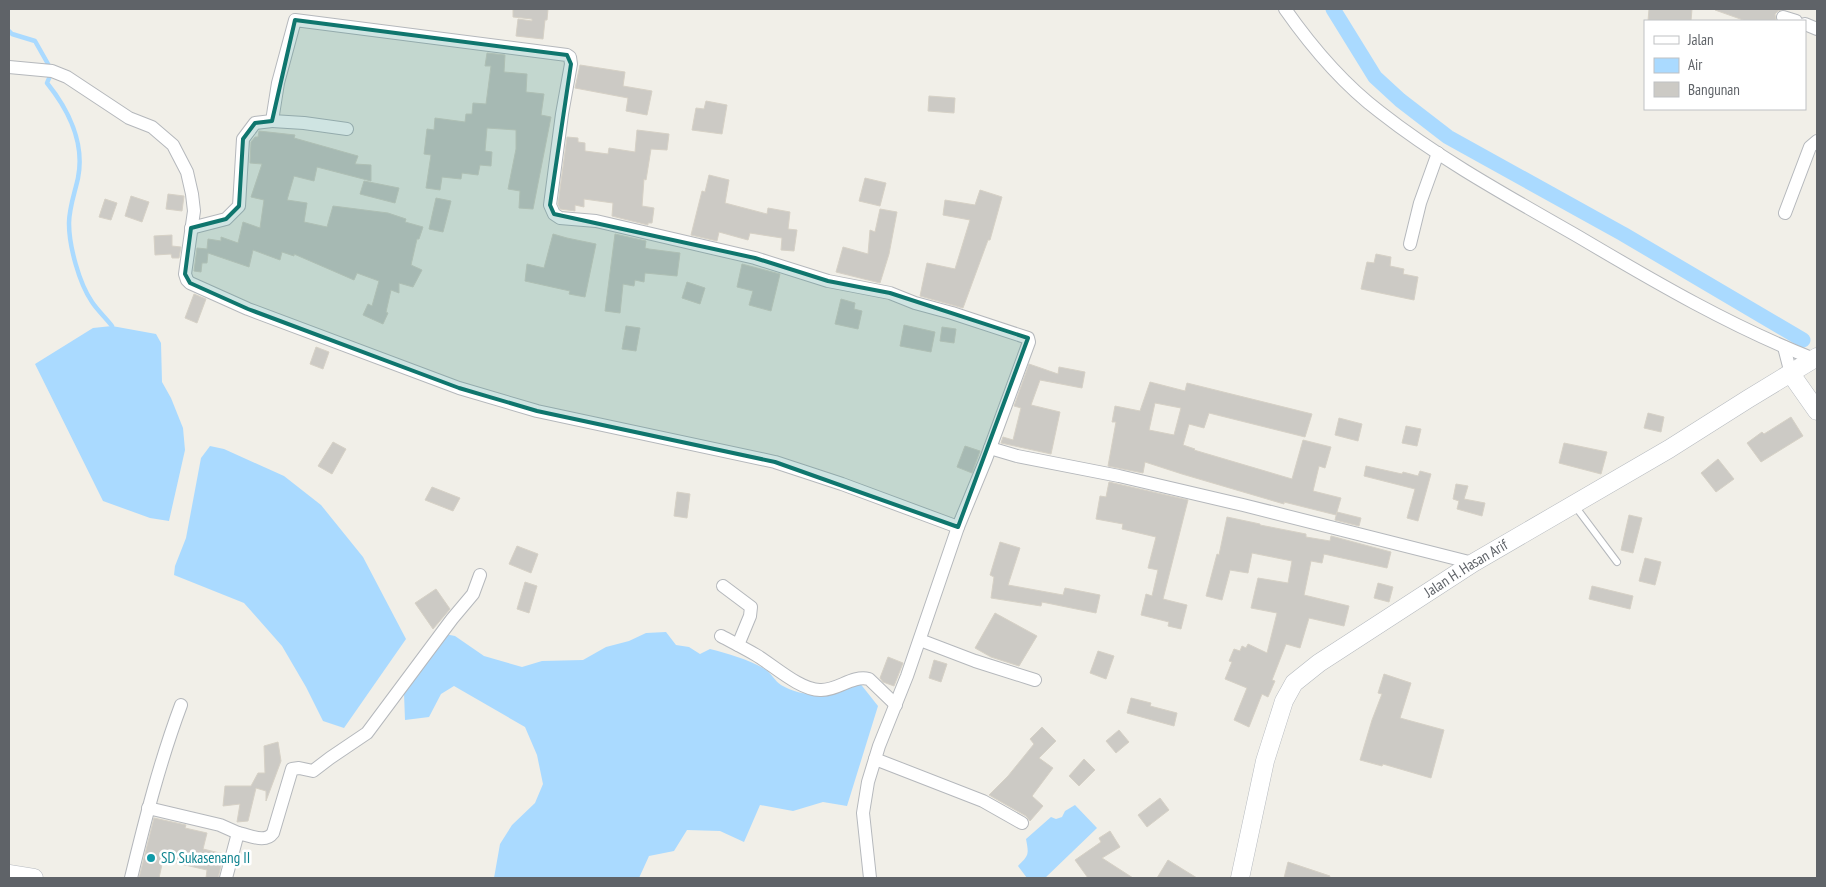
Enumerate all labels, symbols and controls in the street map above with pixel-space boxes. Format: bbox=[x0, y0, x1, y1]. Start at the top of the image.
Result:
legend bbox=[1644, 20, 1806, 110]
text: Jalan bbox=[1687, 30, 1714, 49]
text: Air bbox=[1688, 55, 1703, 74]
text: Bangunan bbox=[1688, 80, 1740, 99]
street label: Jalan H. Hasan Arif bbox=[1420, 534, 1512, 602]
place label: SD Sukasenang II bbox=[161, 848, 250, 867]
marker: SD Sukasenang II bbox=[145, 852, 157, 864]

